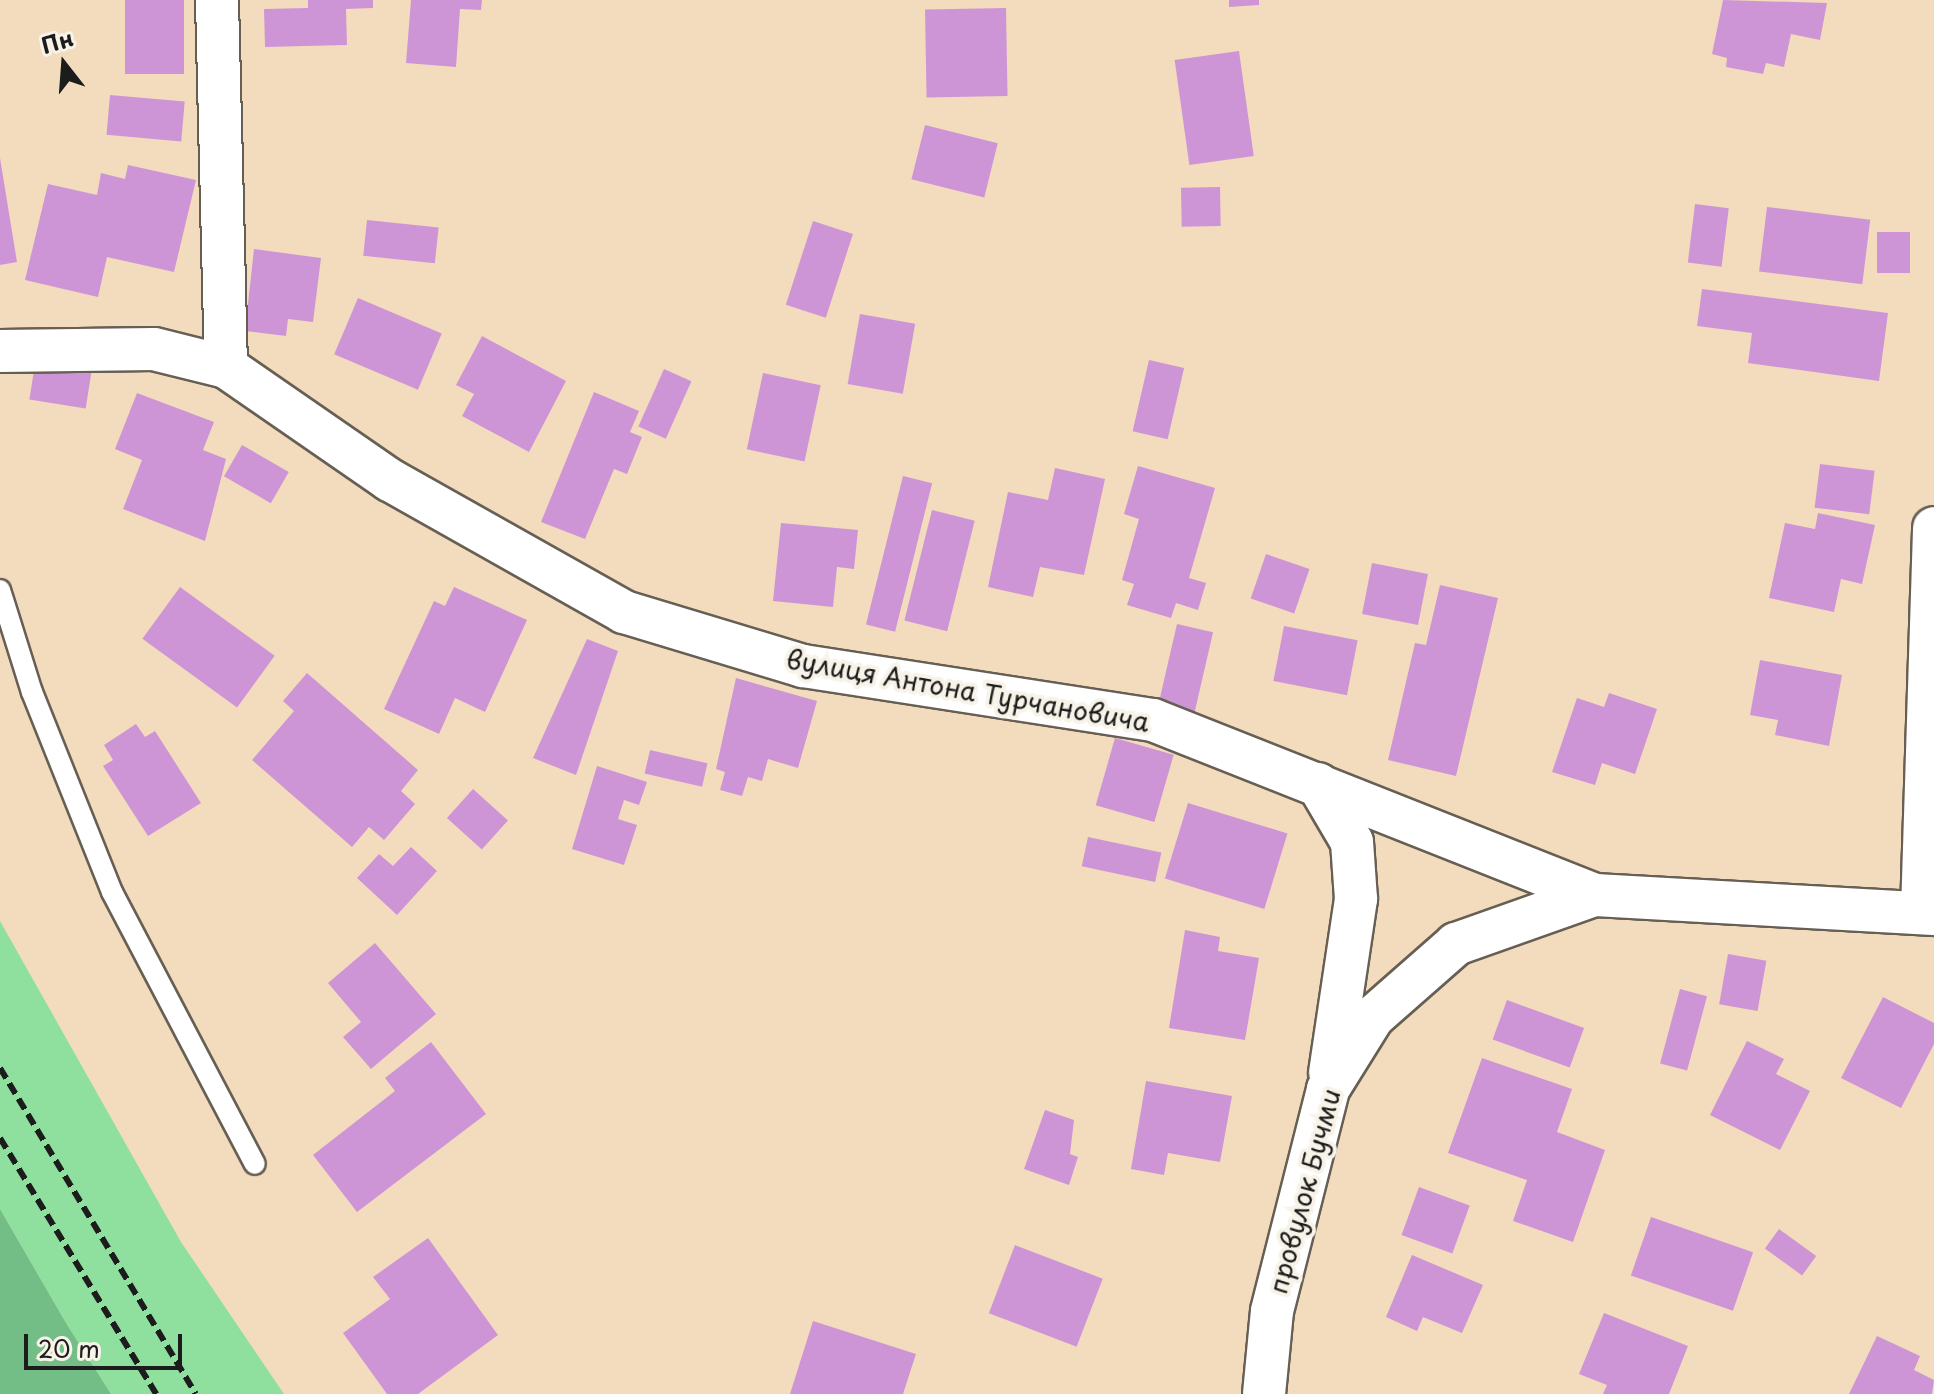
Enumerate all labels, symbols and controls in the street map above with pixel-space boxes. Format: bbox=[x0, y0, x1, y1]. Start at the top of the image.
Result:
text: Пн bbox=[37, 20, 77, 61]
north arrow bbox=[24, 24, 104, 104]
street label: вулиця Антона Турчановича bbox=[783, 643, 1153, 737]
street label: провулок Бучми bbox=[1262, 1085, 1346, 1297]
scale bar bbox=[28, 1318, 186, 1368]
text: 20 m bbox=[38, 1330, 100, 1366]

